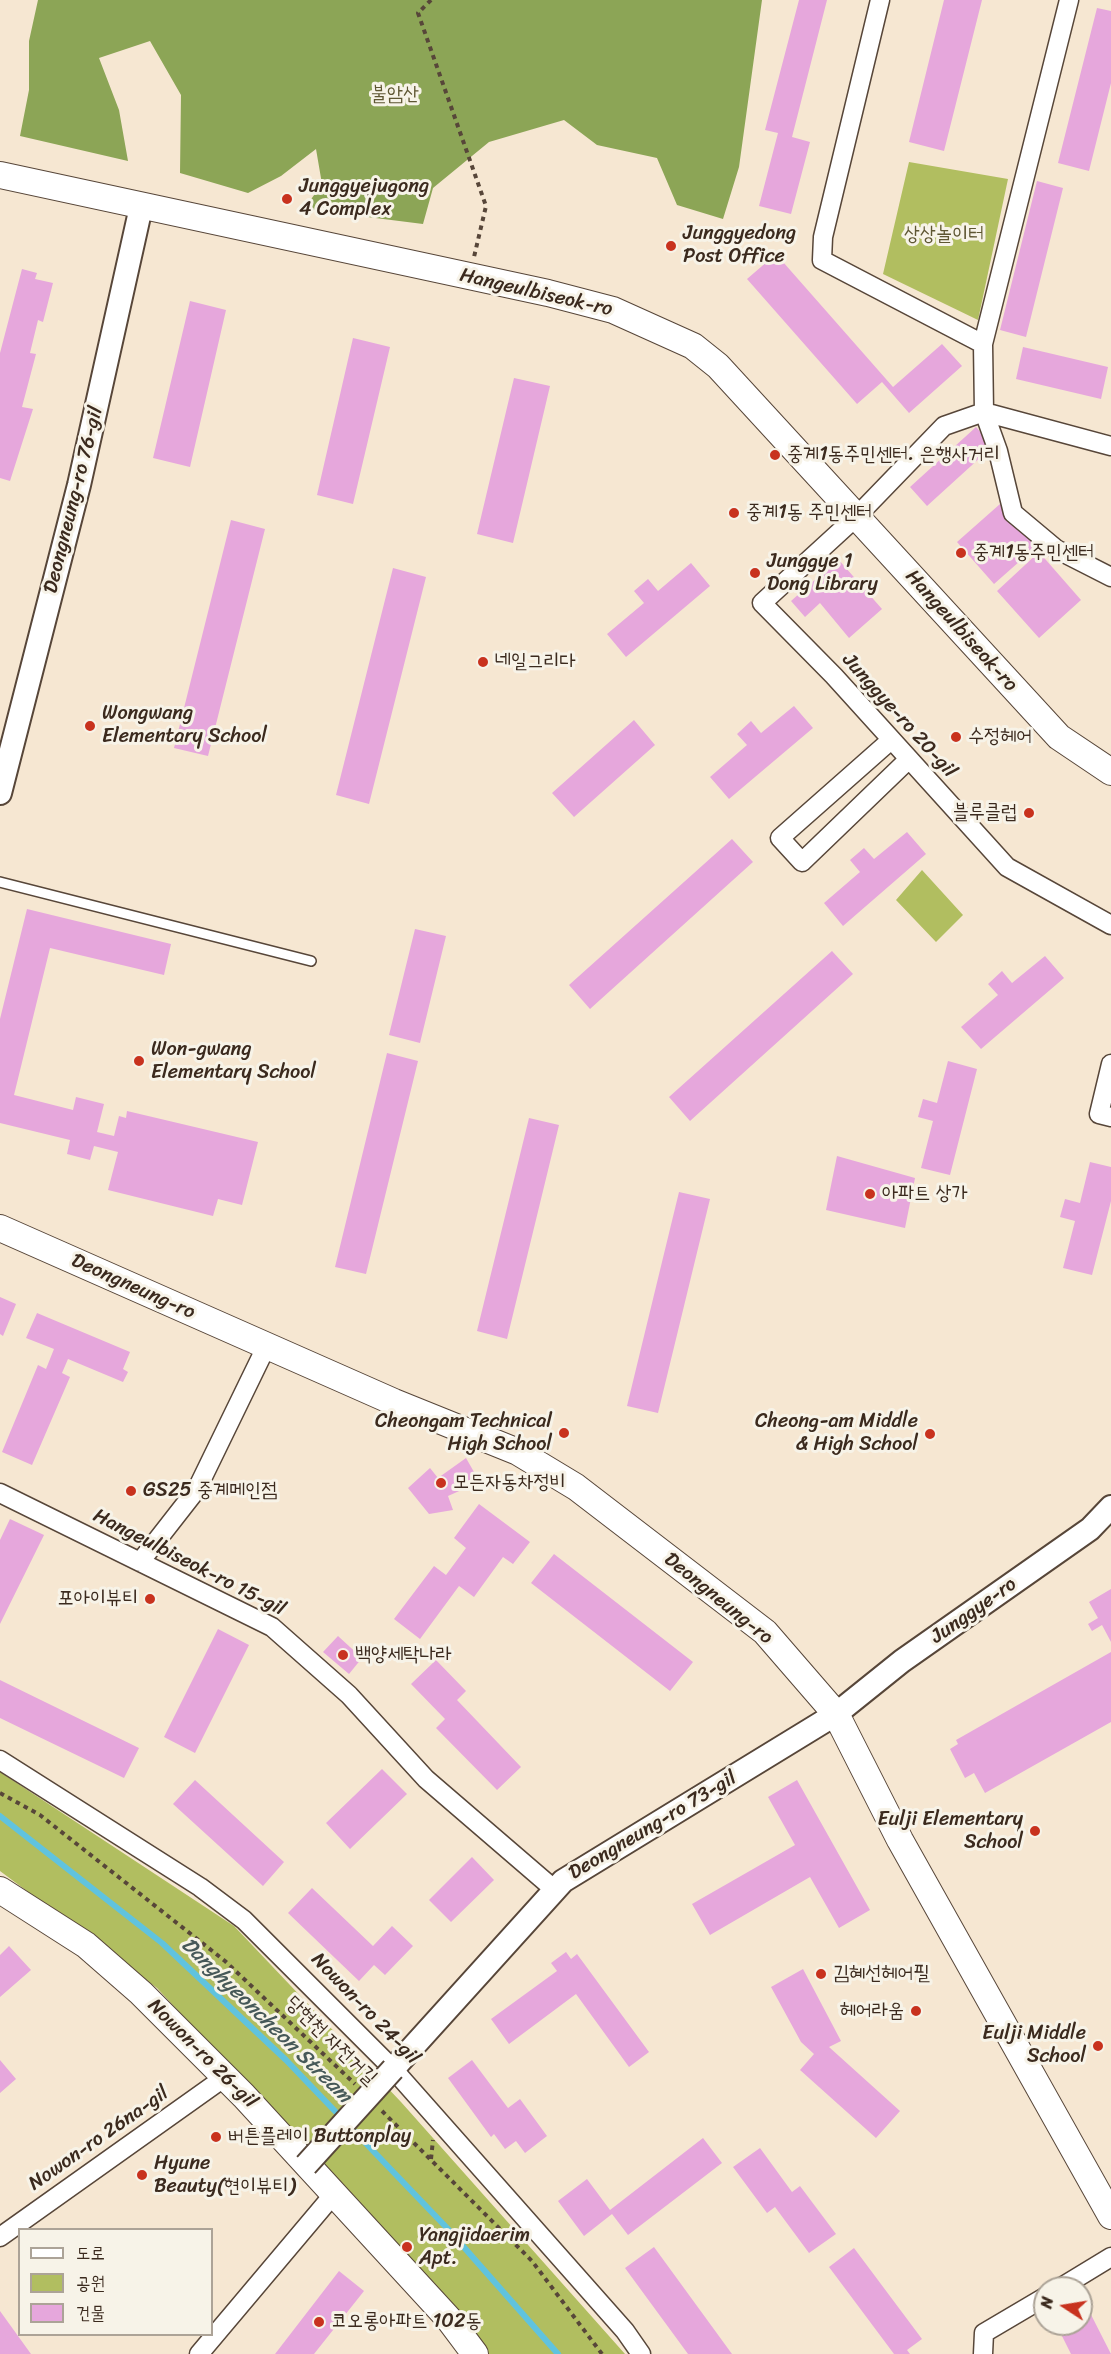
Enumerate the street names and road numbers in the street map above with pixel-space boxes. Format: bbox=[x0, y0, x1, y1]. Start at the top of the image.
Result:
street label: Hangeulbiseok-ro bbox=[457, 264, 615, 322]
street label: Deongneung-ro 76-gil bbox=[39, 404, 109, 596]
street label: Hangeulbiseok-ro bbox=[900, 565, 1022, 697]
street label: Junggye-ro 20-gil bbox=[837, 649, 961, 783]
street label: Deongneung-ro bbox=[67, 1249, 199, 1325]
street label: Hangeulbiseok-ro 15-gil bbox=[89, 1504, 289, 1622]
street label: Deongneung-ro bbox=[659, 1548, 777, 1650]
street label: Junggye-ro bbox=[927, 1573, 1021, 1649]
street label: Deongneung-ro 73-gil bbox=[565, 1766, 741, 1886]
street label: Nowon-ro 24-gil bbox=[306, 1948, 424, 2070]
street label: 당현천 자전거길 bbox=[280, 1991, 382, 2091]
street label: Nowon-ro 26-gil bbox=[142, 1994, 262, 2114]
street label: Nowon-ro 26na-gil bbox=[24, 2082, 174, 2196]

